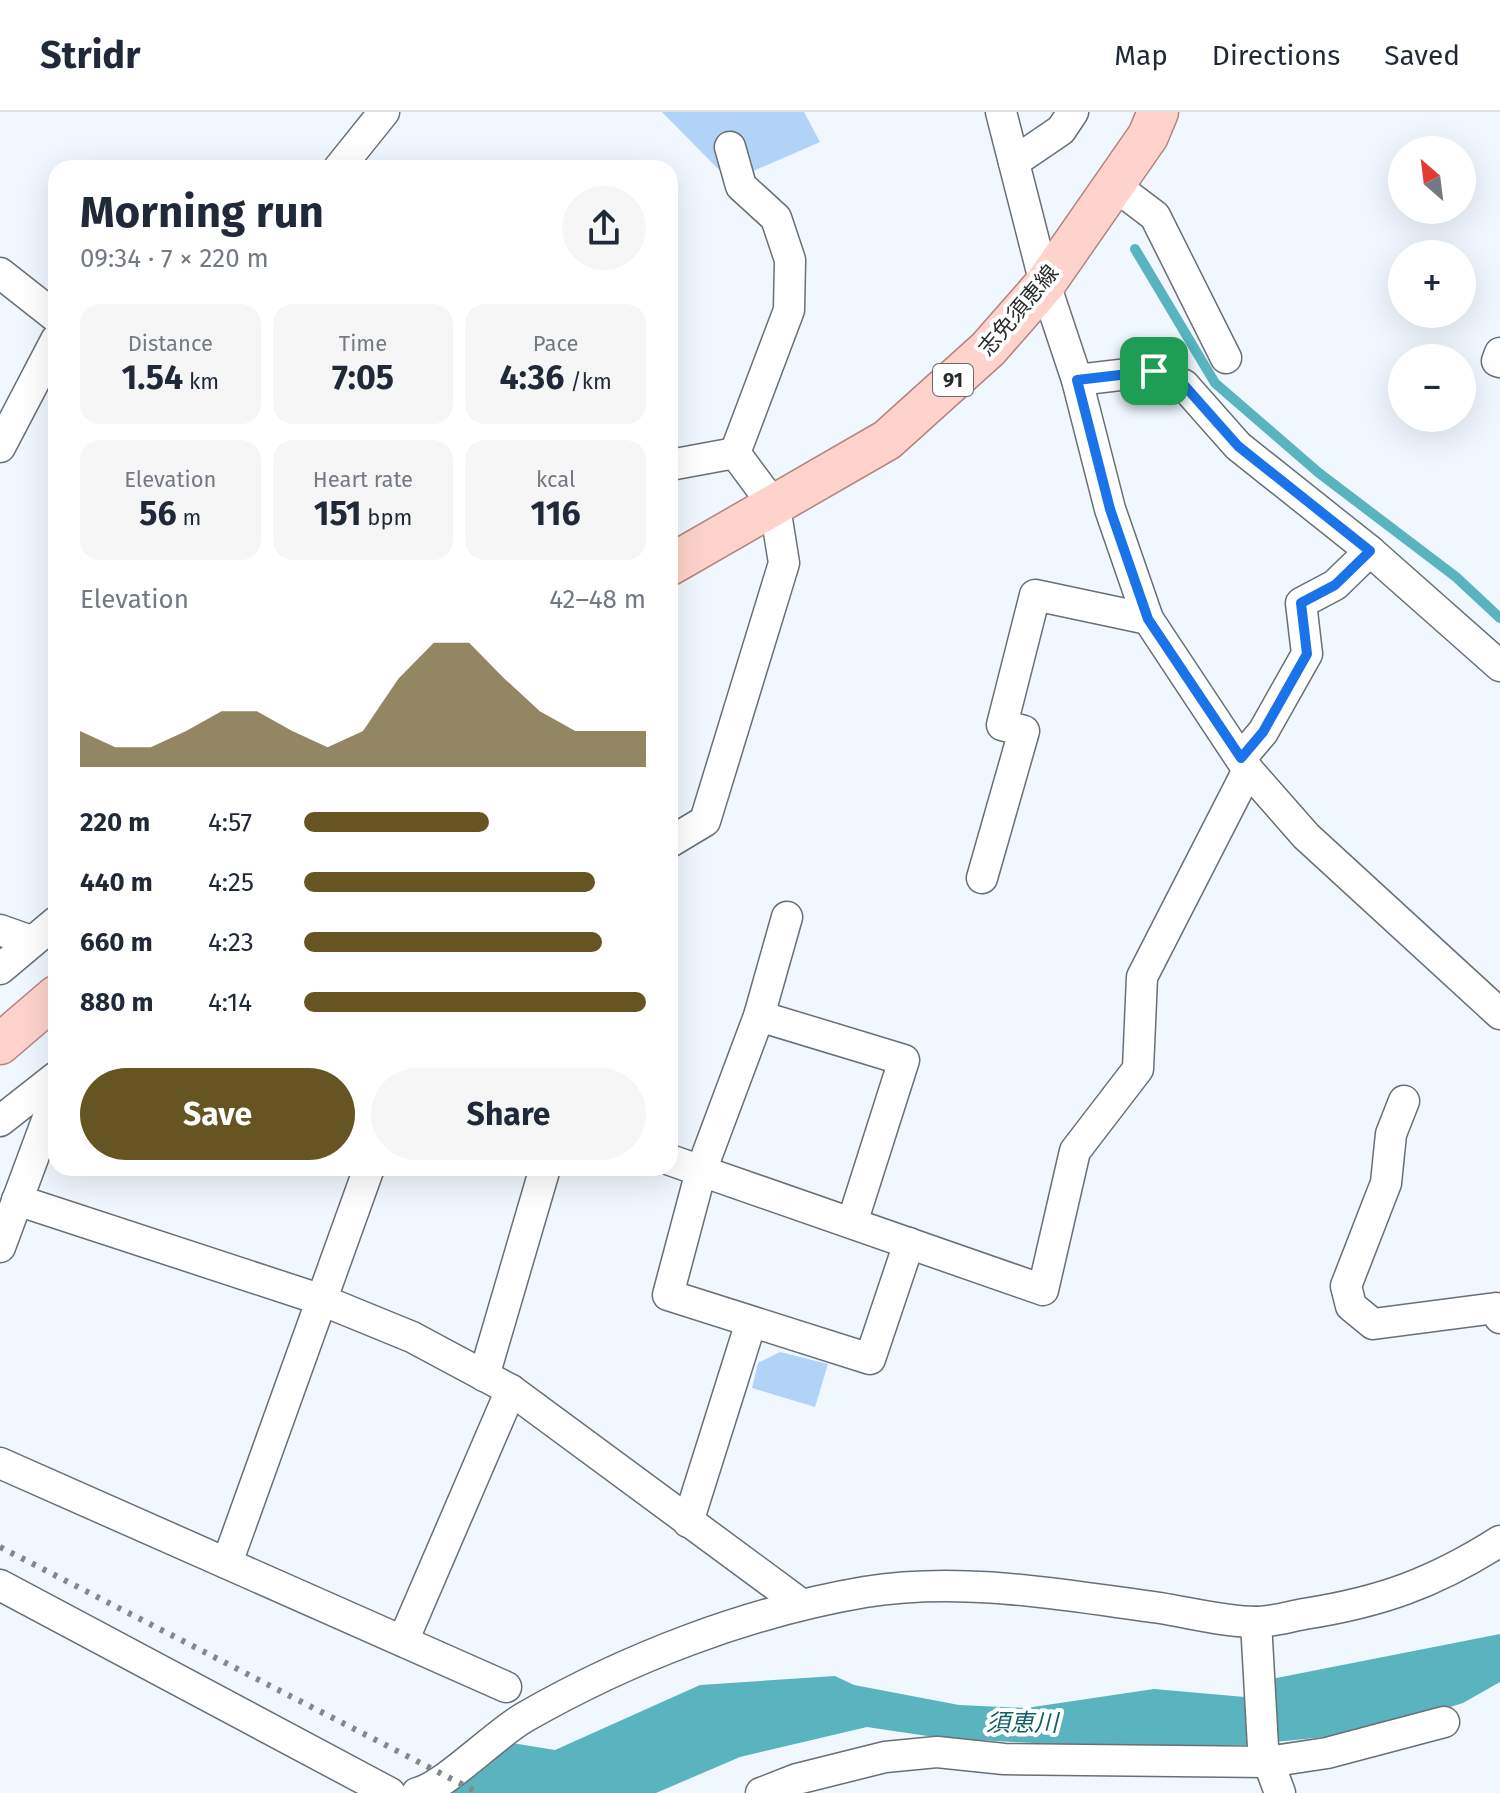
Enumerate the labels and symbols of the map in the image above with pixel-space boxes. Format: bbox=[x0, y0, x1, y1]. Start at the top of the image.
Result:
north arrow bbox=[1388, 136, 1476, 224]
street label: 志免須恵線 bbox=[973, 260, 1064, 361]
pin bbox=[1120, 337, 1188, 405]
road number: 91 bbox=[933, 364, 973, 396]
water label: 須恵川 bbox=[986, 1709, 1061, 1737]

